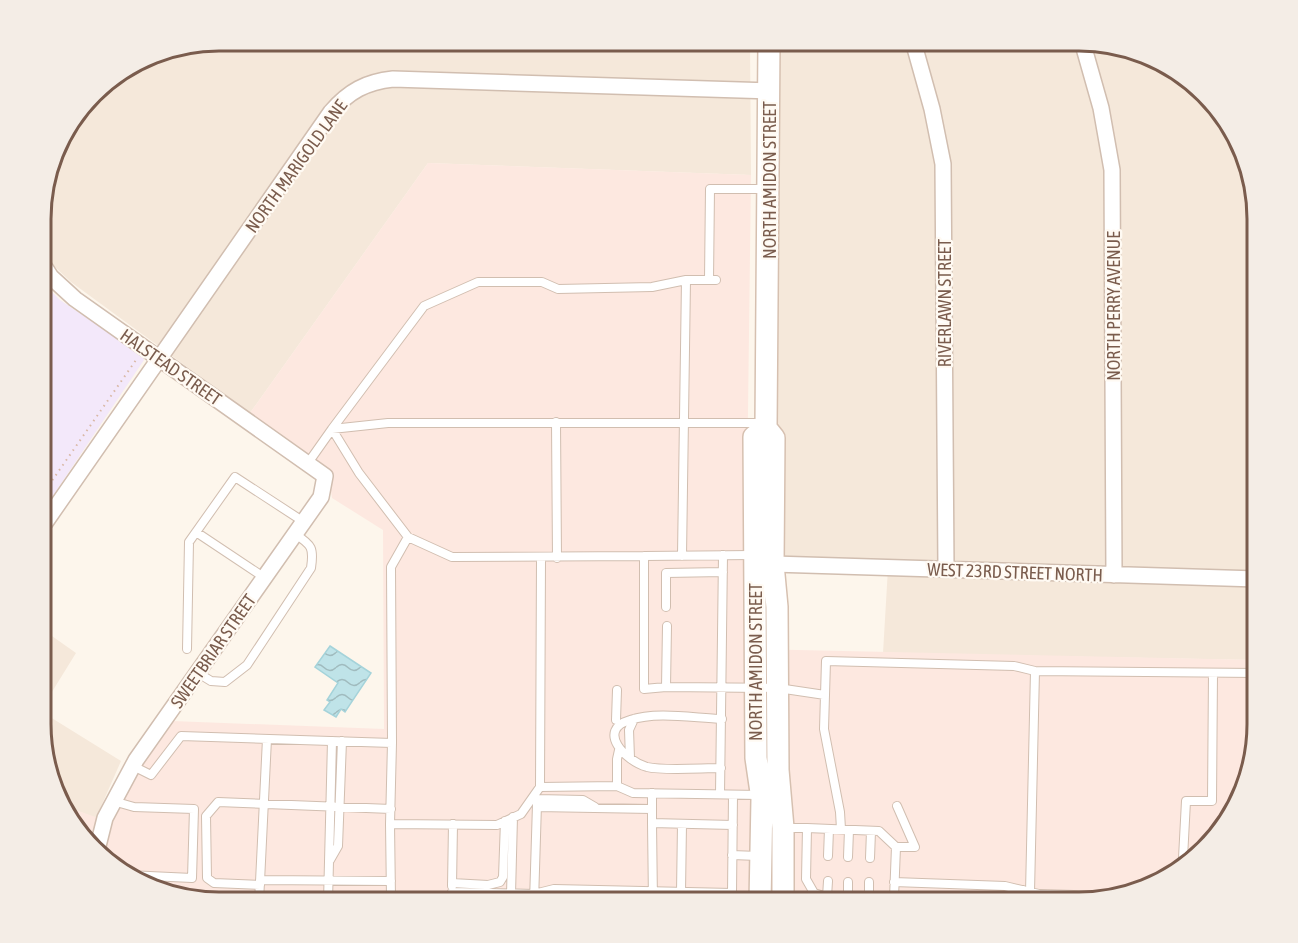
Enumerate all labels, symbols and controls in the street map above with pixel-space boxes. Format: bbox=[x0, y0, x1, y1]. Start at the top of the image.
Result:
street label: NORTH MARIGOLD LANE bbox=[241, 95, 351, 237]
street label: NORTH AMIDON STREET bbox=[759, 101, 780, 259]
street label: NORTH PERRY AVENUE bbox=[1103, 231, 1124, 381]
street label: RIVERLAWN STREET bbox=[934, 239, 955, 367]
street label: HALSTEAD STREET bbox=[116, 324, 226, 410]
street label: WEST 23RD STREET NORTH bbox=[927, 558, 1103, 586]
street label: NORTH AMIDON STREET bbox=[745, 583, 766, 741]
street label: SWEETBRIAR STREET bbox=[166, 590, 260, 712]

